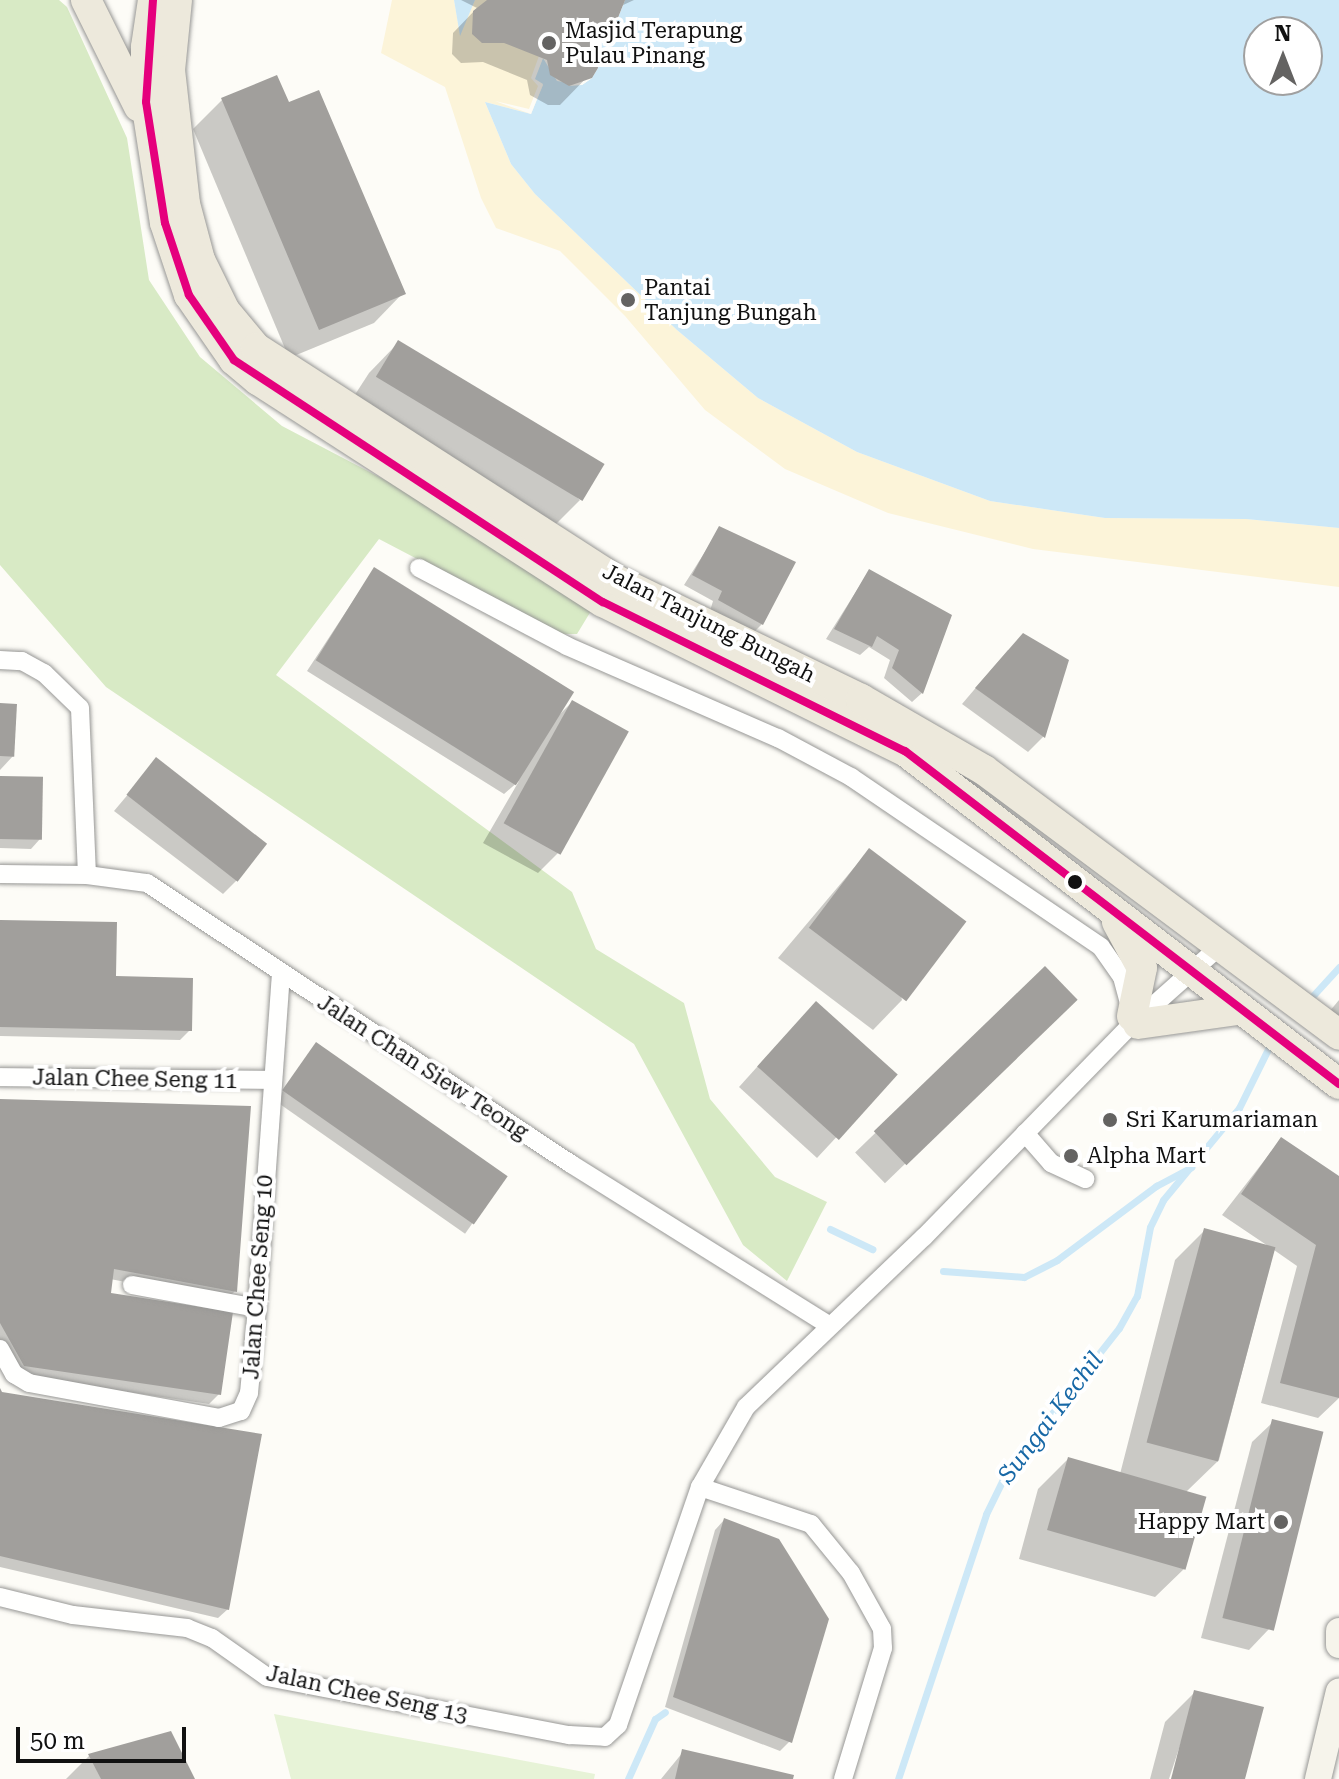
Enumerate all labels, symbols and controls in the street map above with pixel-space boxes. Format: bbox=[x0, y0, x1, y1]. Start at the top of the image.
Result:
north arrow bbox=[1243, 16, 1323, 96]
place label: Masjid Terapung Pulau Pinang bbox=[565, 17, 742, 68]
text: N bbox=[1275, 21, 1291, 46]
marker: Masjid Terapung Pulau Pinang bbox=[540, 34, 558, 52]
place label: Pantai Tanjung Bungah bbox=[644, 274, 817, 326]
marker: Pantai Tanjung Bungah bbox=[619, 291, 637, 309]
street label: Jalan Tanjung Bungah bbox=[598, 558, 820, 688]
unlabelled marker bbox=[1067, 874, 1083, 890]
street label: Jalan Chan Siew Teong bbox=[313, 989, 533, 1145]
street label: Jalan Chee Seng 11 bbox=[32, 1064, 238, 1094]
place label: Sri Karumariaman bbox=[1126, 1107, 1318, 1133]
marker: Sri Karumariaman bbox=[1101, 1111, 1119, 1129]
place label: Alpha Mart bbox=[1087, 1143, 1206, 1169]
marker: Alpha Mart bbox=[1062, 1147, 1080, 1165]
street label: Jalan Chee Seng 10 bbox=[238, 1174, 278, 1380]
water label: Sungai Kechil bbox=[992, 1347, 1110, 1489]
place label: Happy Mart bbox=[1138, 1509, 1265, 1535]
marker: Happy Mart bbox=[1272, 1513, 1290, 1531]
street label: Jalan Chee Seng 13 bbox=[264, 1660, 470, 1728]
scale bar bbox=[20, 1711, 190, 1761]
text: 50 m bbox=[30, 1727, 85, 1755]

